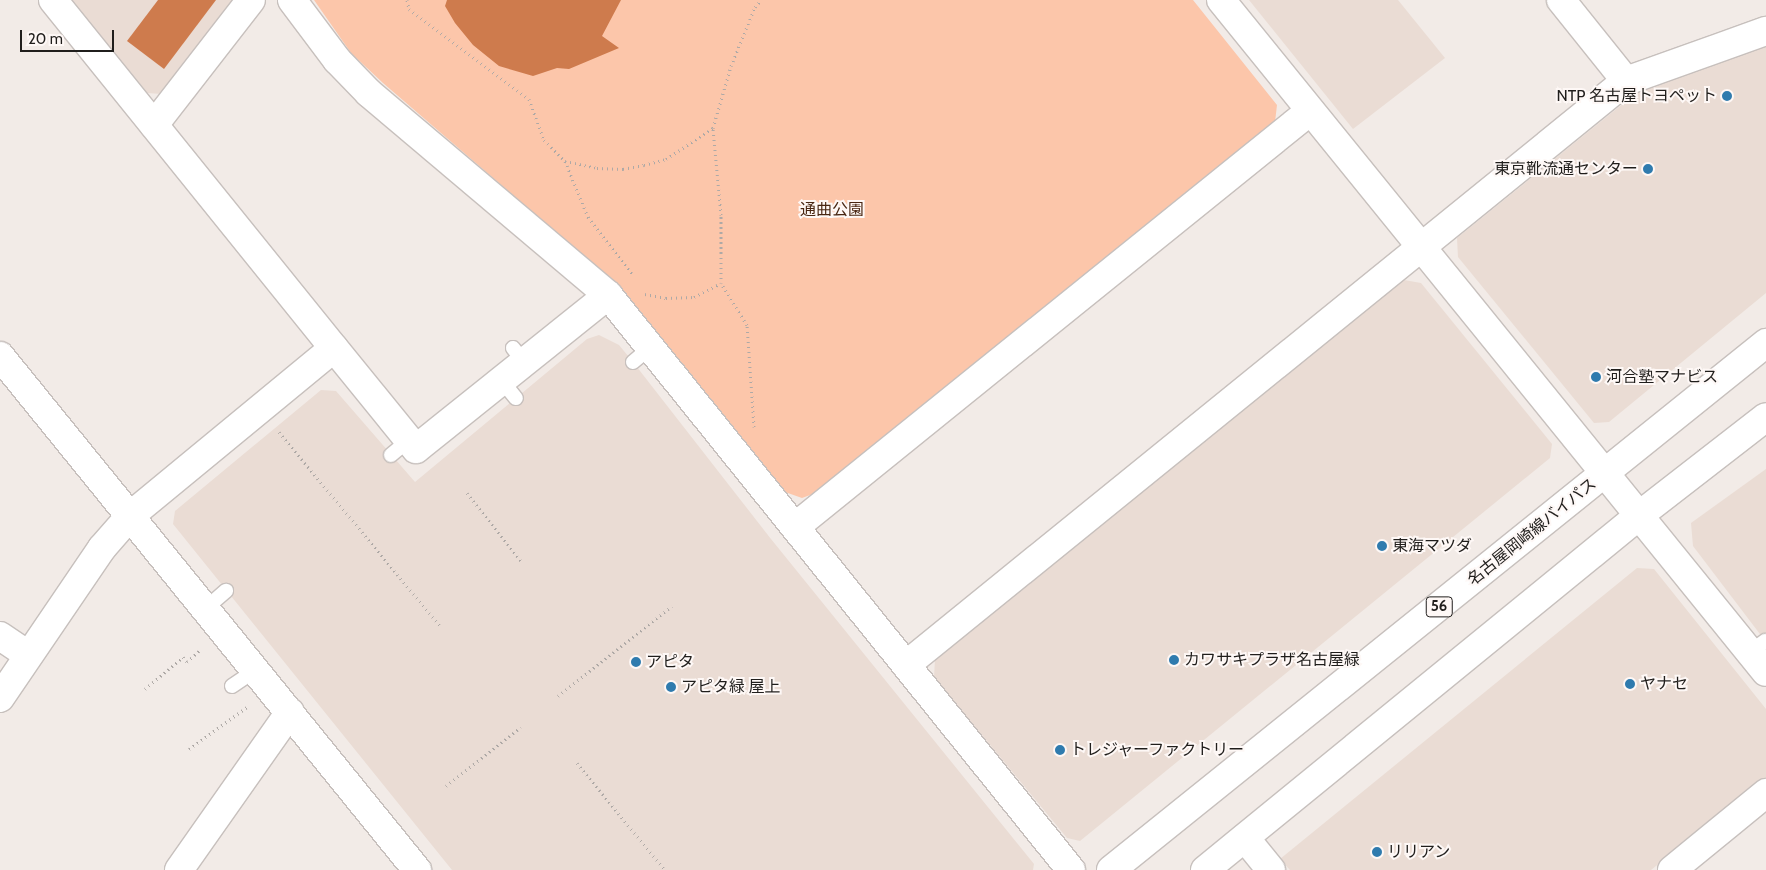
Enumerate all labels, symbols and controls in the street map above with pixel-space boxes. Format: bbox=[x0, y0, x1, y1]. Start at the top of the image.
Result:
scale bar bbox=[22, 20, 116, 52]
text: 20 m bbox=[28, 30, 63, 48]
place label: NTP 名古屋トヨペット bbox=[1556, 86, 1717, 106]
marker: NTP 名古屋トヨペット bbox=[1721, 90, 1733, 102]
place label: 東京靴流通センター bbox=[1494, 159, 1638, 179]
marker: 東京靴流通センター bbox=[1642, 163, 1654, 175]
park label: 通曲公園 bbox=[800, 200, 864, 220]
place label: 河合塾マナビス bbox=[1606, 367, 1718, 387]
marker: 河合塾マナビス bbox=[1590, 371, 1602, 383]
street label: 名古屋岡崎線バイパス bbox=[1464, 474, 1600, 590]
place label: 東海マツダ bbox=[1392, 536, 1472, 556]
marker: 東海マツダ bbox=[1376, 540, 1388, 552]
road number: 56 bbox=[1425, 594, 1453, 620]
place label: カワサキプラザ名古屋緑 bbox=[1184, 650, 1360, 670]
place label: アピタ bbox=[646, 652, 694, 672]
marker: カワサキプラザ名古屋緑 bbox=[1168, 654, 1180, 666]
marker: アピタ bbox=[630, 656, 642, 668]
place label: ヤナセ bbox=[1640, 674, 1688, 694]
place label: アピタ緑 屋上 bbox=[681, 677, 781, 697]
marker: ヤナセ bbox=[1624, 678, 1636, 690]
marker: アピタ緑 屋上 bbox=[665, 681, 677, 693]
place label: トレジャーファクトリー bbox=[1070, 740, 1246, 760]
marker: トレジャーファクトリー bbox=[1054, 744, 1066, 756]
place label: リリアン bbox=[1387, 842, 1451, 862]
marker: リリアン bbox=[1371, 846, 1383, 858]

